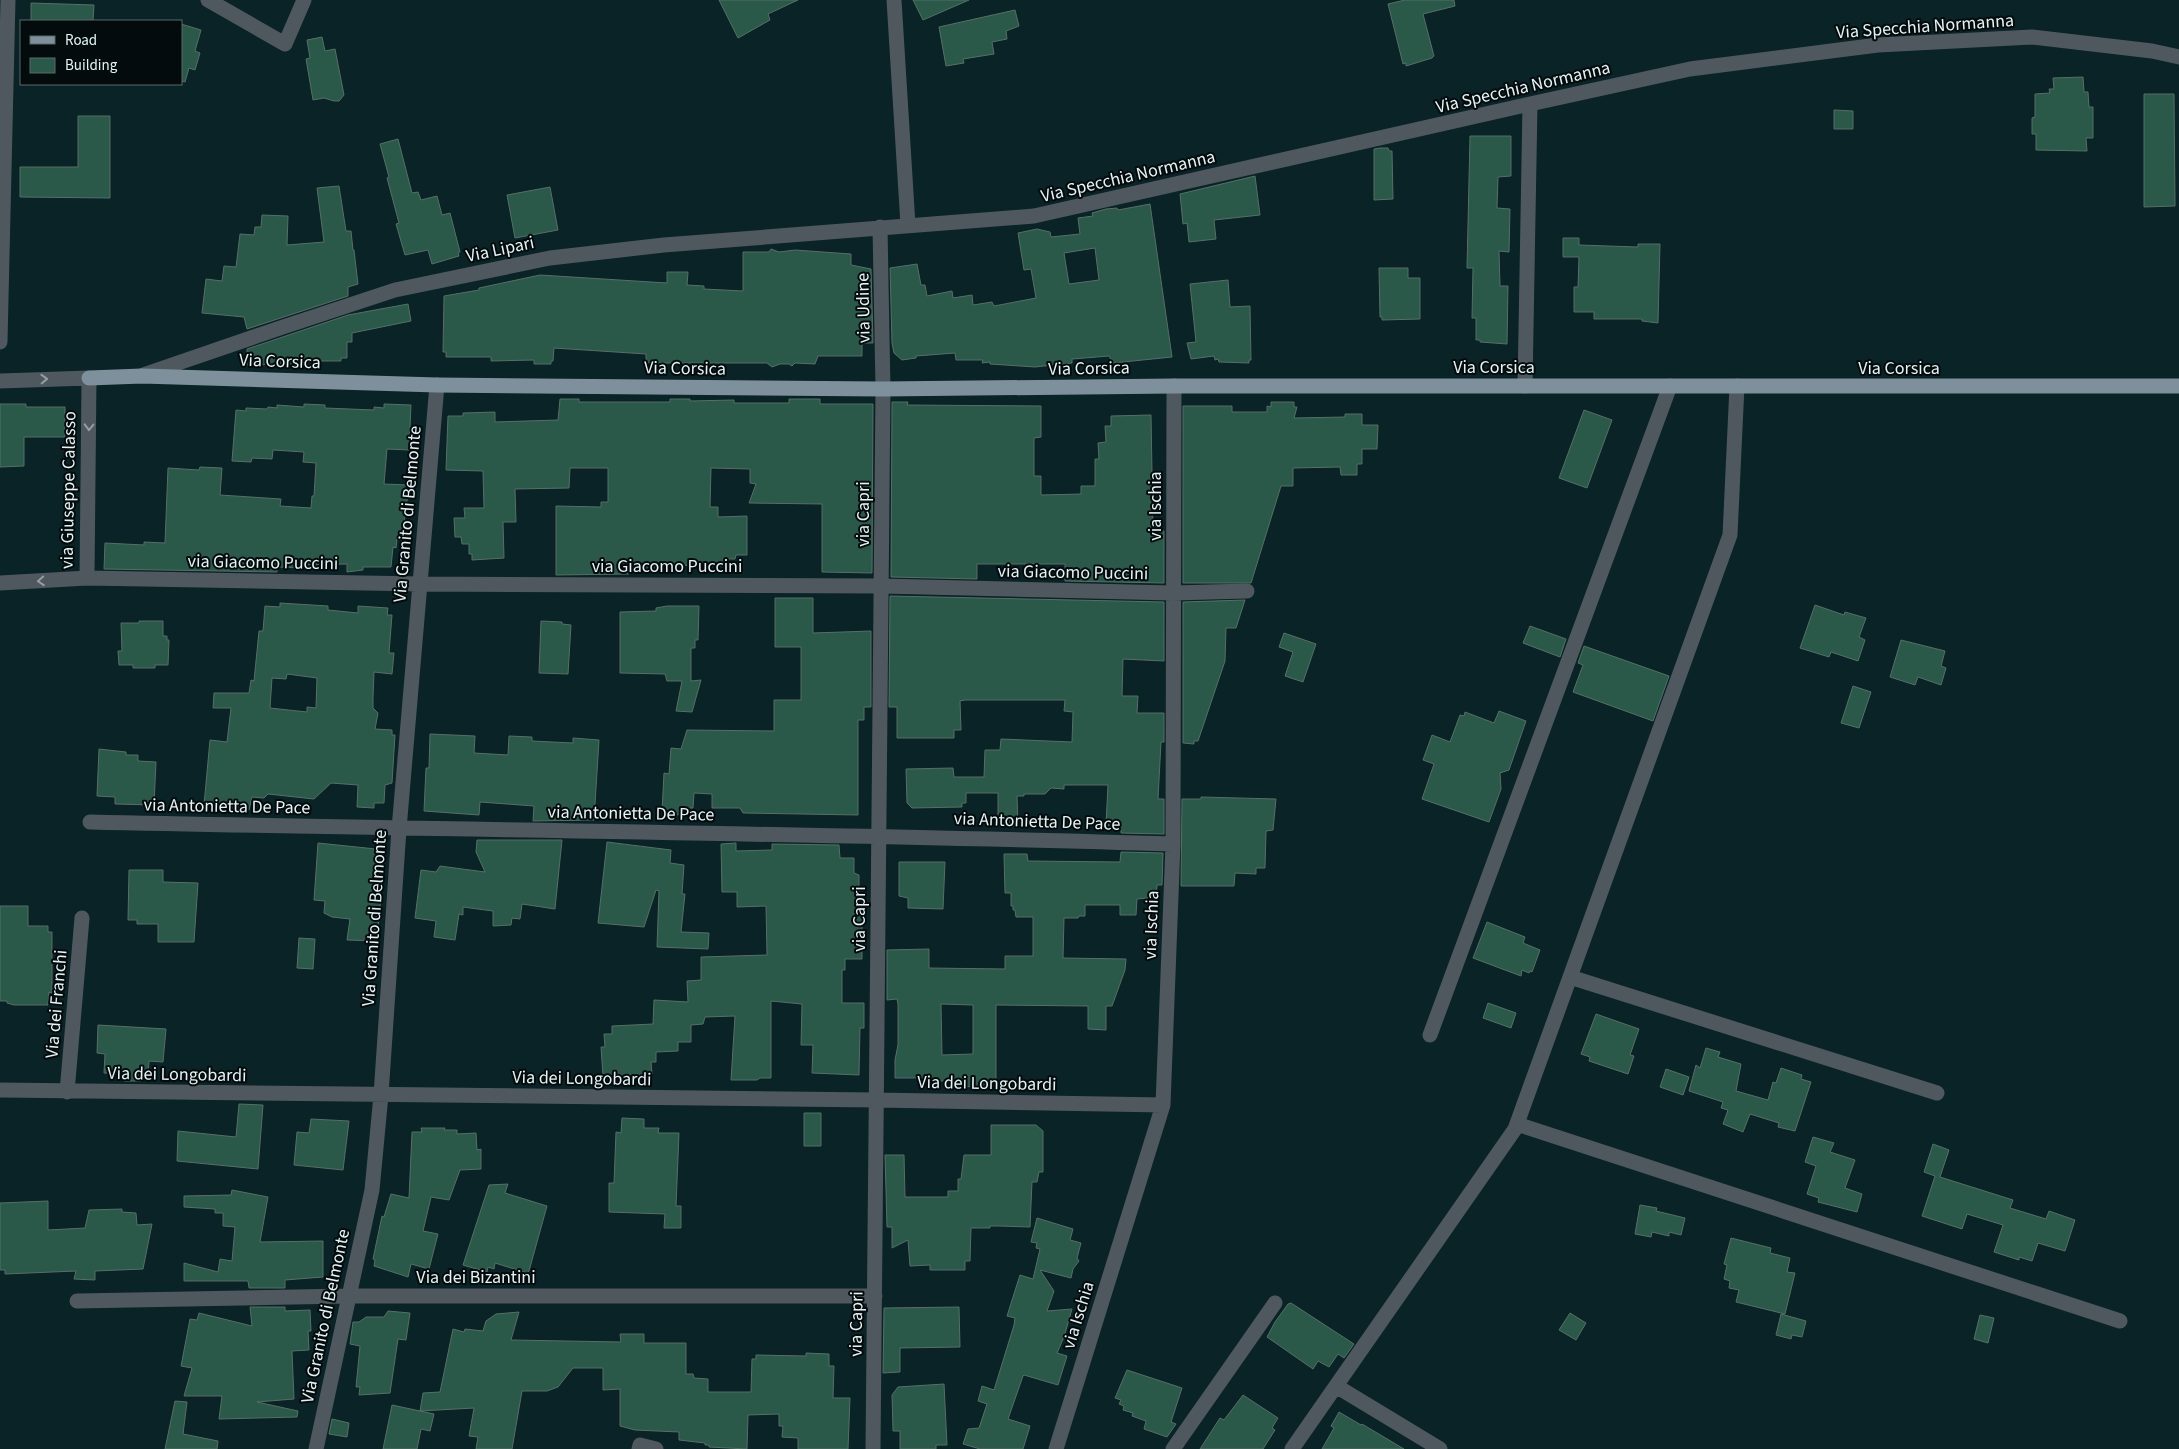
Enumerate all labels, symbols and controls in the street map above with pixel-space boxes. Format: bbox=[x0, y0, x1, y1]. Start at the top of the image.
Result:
street label: Via Specchia Normanna bbox=[1835, 8, 2015, 45]
legend bbox=[20, 20, 182, 85]
text: Road bbox=[65, 30, 97, 51]
text: Building bbox=[65, 55, 118, 76]
street label: Via Specchia Normanna bbox=[1433, 55, 1613, 120]
street label: Via Specchia Normanna bbox=[1038, 144, 1218, 209]
street label: Via Lipari bbox=[464, 230, 536, 269]
street label: via Udine bbox=[850, 273, 877, 343]
street label: Via Corsica bbox=[239, 348, 321, 375]
street label: Via Corsica bbox=[644, 355, 726, 382]
street label: Via Corsica bbox=[1048, 355, 1130, 382]
street label: Via Corsica bbox=[1453, 355, 1535, 380]
street label: Via Corsica bbox=[1858, 356, 1940, 381]
one-way arrow bbox=[41, 374, 49, 385]
street label: via Giuseppe Calasso bbox=[55, 411, 82, 569]
one-way arrow bbox=[83, 423, 94, 431]
street label: Via Granito di Belmonte bbox=[387, 425, 428, 603]
street label: via Ischia bbox=[1143, 471, 1168, 541]
street label: via Capri bbox=[851, 481, 876, 547]
street label: via Giacomo Puccini bbox=[187, 549, 339, 576]
street label: via Giacomo Puccini bbox=[592, 554, 742, 579]
street label: via Giacomo Puccini bbox=[997, 559, 1149, 586]
one-way arrow bbox=[37, 575, 45, 586]
street label: via Antonietta De Pace bbox=[143, 793, 311, 820]
street label: via Antonietta De Pace bbox=[547, 800, 715, 827]
street label: via Antonietta De Pace bbox=[953, 806, 1121, 837]
street label: Via Granito di Belmonte bbox=[356, 829, 393, 1007]
street label: via Capri bbox=[847, 886, 872, 952]
street label: via Ischia bbox=[1138, 890, 1165, 960]
street label: Via dei Franchi bbox=[39, 949, 74, 1059]
street label: Via dei Longobardi bbox=[107, 1061, 247, 1088]
street label: Via dei Longobardi bbox=[512, 1065, 652, 1092]
street label: Via dei Longobardi bbox=[917, 1070, 1057, 1097]
street label: Via Granito di Belmonte bbox=[295, 1227, 356, 1405]
street label: Via dei Bizantini bbox=[416, 1265, 536, 1290]
street label: via Ischia bbox=[1056, 1278, 1101, 1352]
street label: via Capri bbox=[843, 1291, 870, 1357]

